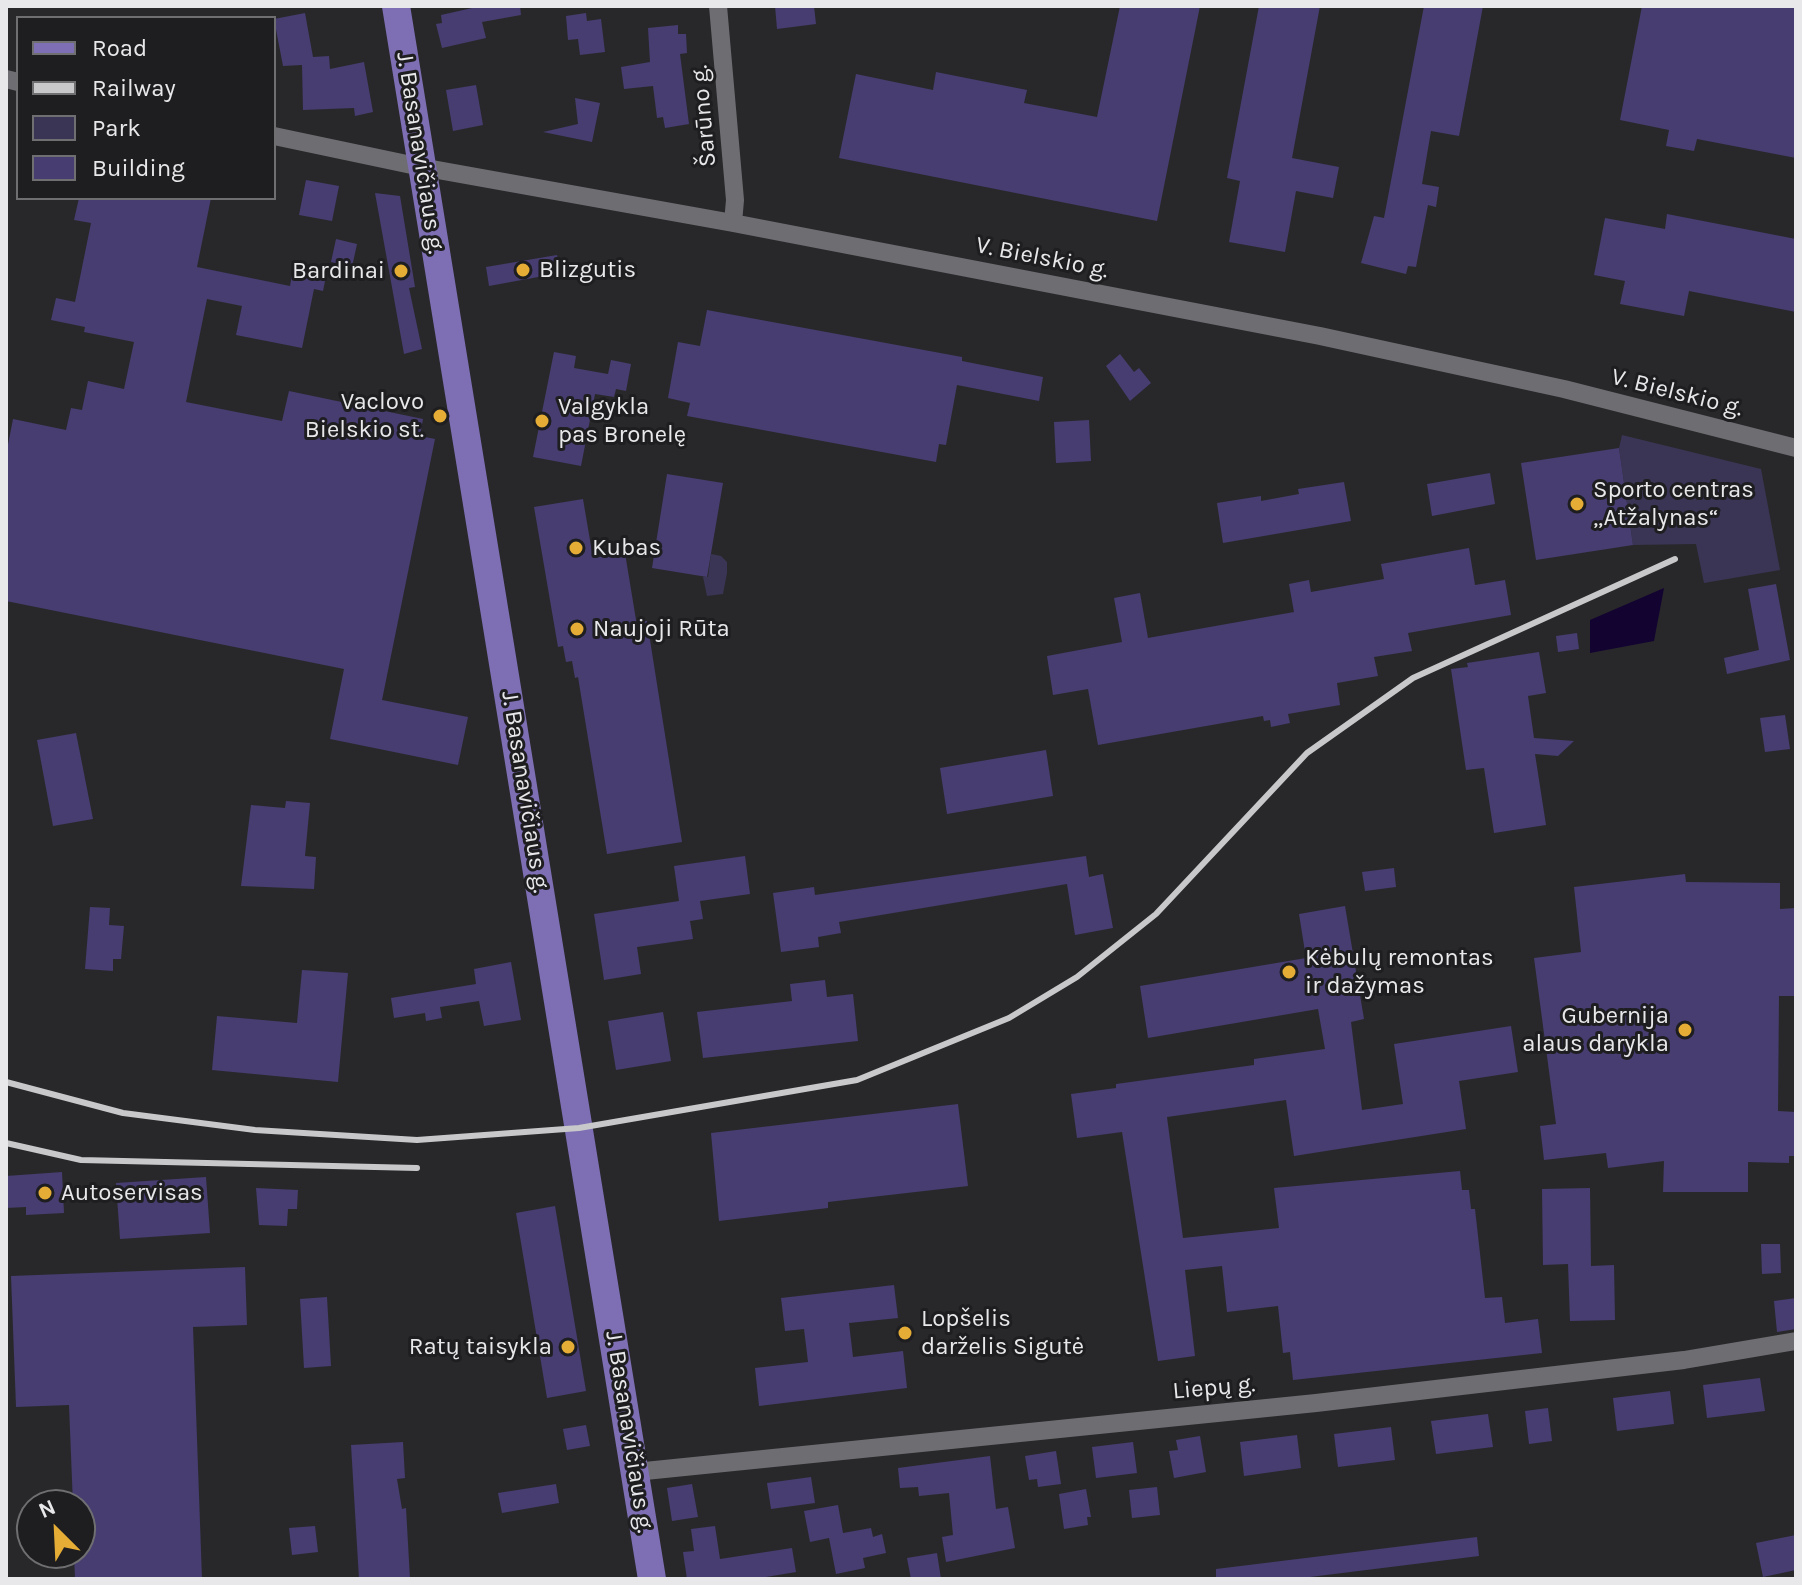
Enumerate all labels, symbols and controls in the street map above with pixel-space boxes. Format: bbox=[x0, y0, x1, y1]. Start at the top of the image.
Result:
legend bbox=[16, 16, 276, 200]
text: Road bbox=[92, 34, 147, 62]
street label: J. Basanavičiaus g. bbox=[390, 50, 450, 256]
street label: Šarūno g. bbox=[685, 64, 723, 168]
text: Railway bbox=[92, 74, 176, 102]
text: Park bbox=[92, 114, 141, 142]
text: Building bbox=[92, 154, 185, 182]
street label: V. Bielskio g. bbox=[973, 231, 1111, 285]
place label: Blizgutis bbox=[539, 256, 636, 284]
place label: Bardinai bbox=[292, 257, 385, 285]
marker: Blizgutis bbox=[514, 261, 532, 279]
marker: Bardinai bbox=[392, 262, 410, 280]
street label: V. Bielskio g. bbox=[1608, 363, 1746, 423]
place label: Vaclovo Bielskio st. bbox=[305, 388, 424, 444]
place label: Valgykla pas Bronelę bbox=[558, 393, 686, 449]
marker: Vaclovo Bielskio st. bbox=[431, 407, 449, 425]
marker: Valgykla pas Bronelę bbox=[533, 412, 551, 430]
place label: Sporto centras „Atžalynas“ bbox=[1593, 476, 1754, 532]
marker: Sporto centras „Atžalynas“ bbox=[1568, 495, 1586, 513]
place label: Kubas bbox=[592, 534, 661, 562]
marker: Kubas bbox=[567, 539, 585, 557]
place label: Naujoji Rūta bbox=[593, 615, 730, 643]
marker: Naujoji Rūta bbox=[568, 620, 586, 638]
street label: J. Basanavičiaus g. bbox=[495, 689, 555, 895]
place label: Kėbulų remontas ir dažymas bbox=[1305, 944, 1494, 1000]
marker: Kėbulų remontas ir dažymas bbox=[1280, 963, 1298, 981]
place label: Gubernija alaus darykla bbox=[1522, 1002, 1669, 1058]
marker: Gubernija alaus darykla bbox=[1676, 1021, 1694, 1039]
place label: Autoservisas bbox=[61, 1179, 203, 1207]
marker: Autoservisas bbox=[36, 1184, 54, 1202]
place label: Lopšelis darželis Sigutė bbox=[921, 1305, 1084, 1361]
marker: Lopšelis darželis Sigutė bbox=[896, 1324, 914, 1342]
street label: J. Basanavičiaus g. bbox=[599, 1329, 659, 1535]
place label: Ratų taisykla bbox=[409, 1333, 552, 1361]
marker: Ratų taisykla bbox=[559, 1338, 577, 1356]
street label: Liepų g. bbox=[1172, 1370, 1256, 1406]
north arrow bbox=[16, 1489, 96, 1569]
text: N bbox=[35, 1494, 60, 1524]

